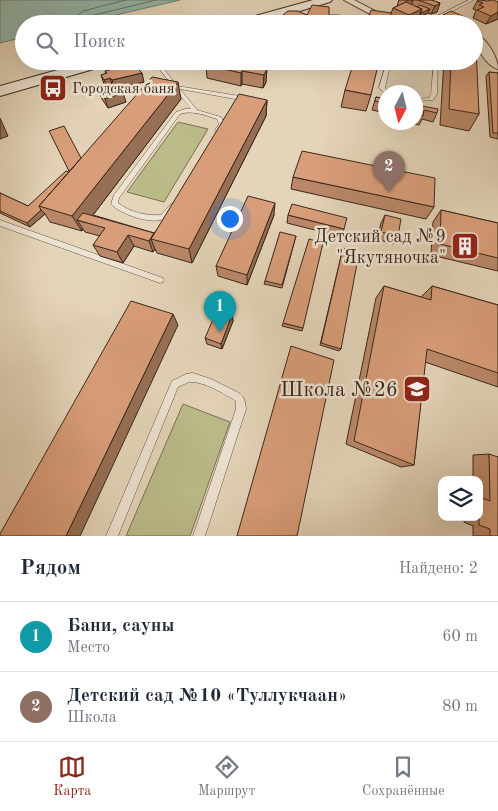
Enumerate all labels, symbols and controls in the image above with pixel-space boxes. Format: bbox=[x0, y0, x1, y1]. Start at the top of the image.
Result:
search box bbox=[15, 15, 483, 70]
icon: search bbox=[33, 29, 61, 57]
text: Поиск bbox=[73, 33, 125, 52]
bus stop icon: Городская баня bbox=[38, 73, 68, 103]
place label: Городская баня bbox=[72, 82, 175, 97]
north arrow bbox=[378, 85, 423, 130]
pin: 2 bbox=[373, 151, 405, 192]
your location bbox=[217, 206, 243, 232]
place label: Детский сад №9 "Якутяночка" bbox=[314, 228, 446, 267]
building icon: Детский сад №9 "Якутяночка" bbox=[450, 231, 480, 261]
pin: 1 bbox=[204, 291, 236, 332]
school or university icon: Школа №26 bbox=[402, 374, 432, 404]
place label: Школа №26 bbox=[280, 380, 398, 401]
map controls bbox=[438, 476, 483, 521]
button: layers bbox=[438, 476, 483, 521]
text: Рядом bbox=[20, 558, 81, 579]
text: Найдено: 2 bbox=[399, 561, 478, 577]
text: Бани, сауны bbox=[67, 617, 175, 636]
text: 1 bbox=[31, 629, 41, 645]
text: 60 m bbox=[442, 629, 478, 645]
text: Место bbox=[67, 640, 110, 656]
text: Детский сад №10 «Туллукчаан» bbox=[67, 687, 347, 706]
text: 2 bbox=[31, 699, 41, 715]
text: 80 m bbox=[442, 699, 478, 715]
text: Школа bbox=[67, 710, 117, 726]
tab: Карта bbox=[53, 753, 91, 800]
tab: Маршрут bbox=[198, 753, 255, 800]
tab: Сохранённые bbox=[362, 753, 445, 800]

